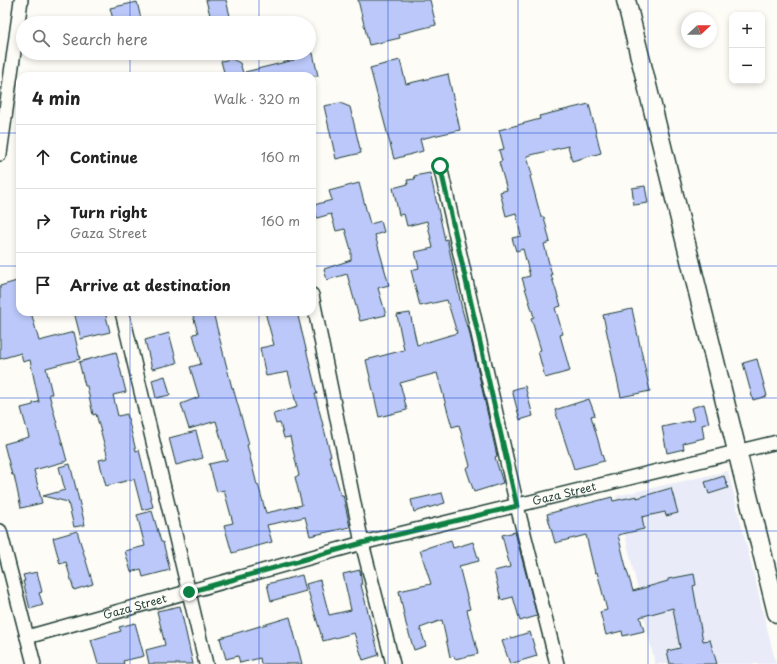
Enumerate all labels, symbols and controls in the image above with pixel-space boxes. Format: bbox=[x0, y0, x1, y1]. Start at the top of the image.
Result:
north arrow bbox=[681, 12, 717, 48]
map controls bbox=[729, 12, 765, 84]
button: + bbox=[729, 12, 765, 48]
search box bbox=[16, 16, 316, 60]
icon: search bbox=[30, 27, 52, 49]
text: Search here bbox=[62, 27, 148, 50]
button: − bbox=[729, 48, 765, 84]
text: 4 min bbox=[32, 85, 80, 111]
text: Walk · 320 m bbox=[214, 89, 300, 108]
text: Continue bbox=[70, 145, 138, 168]
icon: ahead bbox=[32, 146, 54, 168]
text: 160 m bbox=[261, 147, 300, 166]
route start bbox=[431, 157, 449, 175]
text: Turn right bbox=[70, 200, 147, 223]
icon: right bbox=[32, 210, 54, 232]
text: 160 m bbox=[261, 211, 300, 230]
text: Gaza Street bbox=[70, 223, 147, 242]
text: Arrive at destination bbox=[70, 273, 231, 296]
icon: arrive bbox=[32, 274, 54, 296]
street label: Gaza Street bbox=[530, 477, 598, 509]
route end bbox=[180, 583, 198, 601]
street label: Gaza Street bbox=[101, 589, 169, 623]

